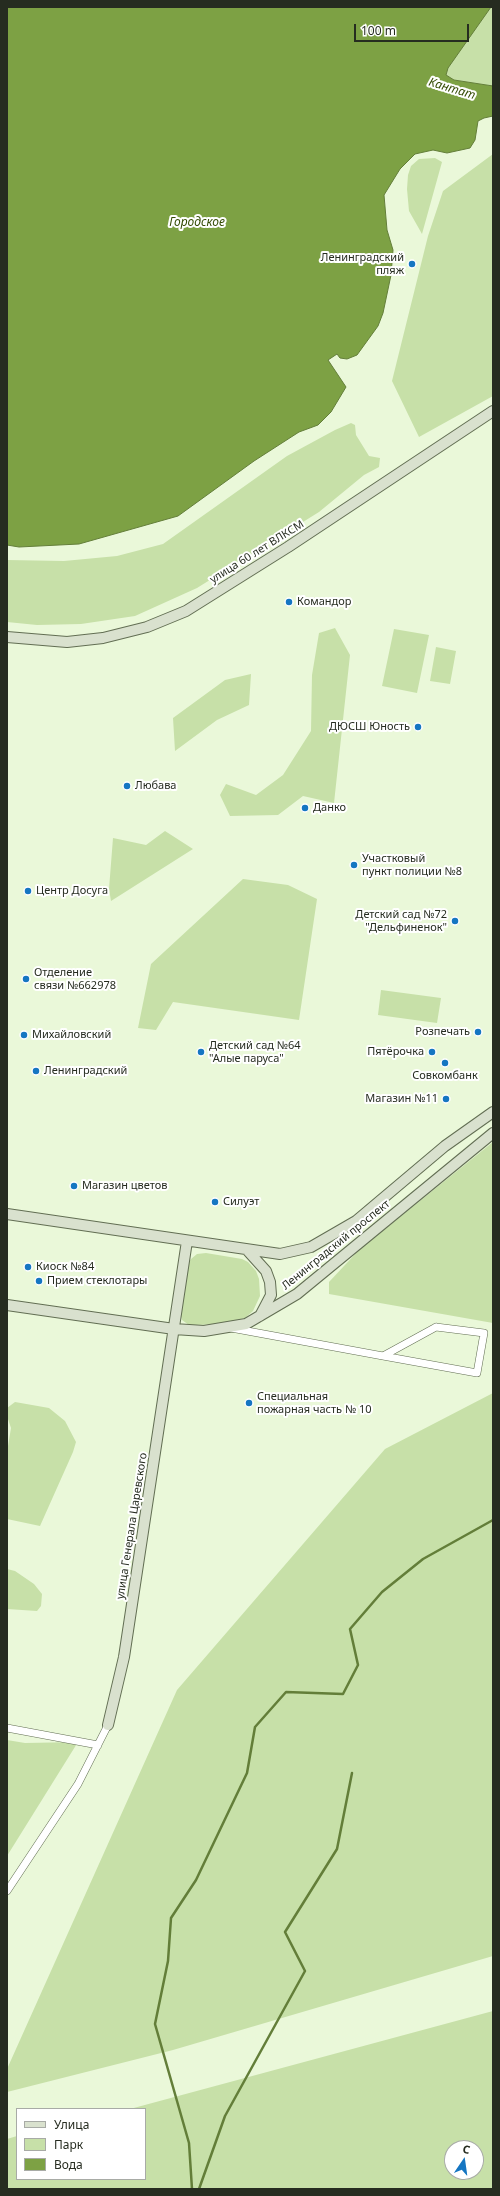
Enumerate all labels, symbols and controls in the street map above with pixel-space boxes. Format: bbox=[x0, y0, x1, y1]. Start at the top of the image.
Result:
scale bar bbox=[356, 16, 471, 42]
text: 100 m bbox=[361, 22, 396, 39]
water label: Кантат bbox=[427, 75, 477, 103]
water label: Городское bbox=[169, 216, 225, 230]
place label: Ленинградский пляж bbox=[321, 251, 404, 277]
marker: Ленинградский пляж bbox=[407, 259, 417, 269]
street label: улица 60 лет ВЛКСМ bbox=[208, 518, 306, 586]
place label: Командор bbox=[297, 595, 351, 609]
marker: Командор bbox=[284, 597, 294, 607]
place label: ДЮСШ Юность bbox=[329, 720, 410, 734]
marker: ДЮСШ Юность bbox=[413, 722, 423, 732]
place label: Любава bbox=[135, 779, 176, 793]
marker: Любава bbox=[122, 781, 132, 791]
place label: Данко bbox=[313, 801, 346, 815]
marker: Данко bbox=[300, 803, 310, 813]
place label: Участковый пункт полиции №8 bbox=[362, 852, 462, 878]
marker: Участковый пункт полиции №8 bbox=[349, 860, 359, 870]
place label: Центр Досуга bbox=[36, 884, 108, 898]
marker: Центр Досуга bbox=[23, 886, 33, 896]
place label: Детский сад №72 "Дельфиненок" bbox=[355, 908, 447, 934]
marker: Детский сад №72 "Дельфиненок" bbox=[450, 916, 460, 926]
place label: Отделение связи №662978 bbox=[34, 966, 116, 992]
marker: Отделение связи №662978 bbox=[21, 974, 31, 984]
place label: Розпечать bbox=[415, 1025, 470, 1039]
marker: Розпечать bbox=[473, 1027, 483, 1037]
place label: Михайловский bbox=[32, 1028, 111, 1042]
marker: Михайловский bbox=[19, 1030, 29, 1040]
place label: Детский сад №64 "Алые паруса" bbox=[209, 1039, 301, 1065]
place label: Пятёрочка bbox=[367, 1045, 424, 1059]
marker: Детский сад №64 "Алые паруса" bbox=[196, 1047, 206, 1057]
marker: Пятёрочка bbox=[427, 1047, 437, 1057]
marker: Совкомбанк bbox=[440, 1058, 450, 1068]
place label: Ленинградский bbox=[44, 1064, 127, 1078]
marker: Ленинградский bbox=[31, 1066, 41, 1076]
place label: Совкомбанк bbox=[412, 1069, 478, 1083]
place label: Магазин №11 bbox=[365, 1092, 438, 1106]
marker: Магазин №11 bbox=[441, 1094, 451, 1104]
place label: Магазин цветов bbox=[82, 1179, 167, 1193]
marker: Магазин цветов bbox=[69, 1181, 79, 1191]
place label: Силуэт bbox=[223, 1195, 259, 1209]
marker: Силуэт bbox=[210, 1197, 220, 1207]
street label: Ленинградский проспект bbox=[279, 1197, 393, 1293]
place label: Киоск №84 bbox=[36, 1260, 94, 1274]
marker: Киоск №84 bbox=[23, 1262, 33, 1272]
place label: Прием стеклотары bbox=[47, 1274, 147, 1288]
marker: Прием стеклотары bbox=[34, 1276, 44, 1286]
place label: Специальная пожарная часть № 10 bbox=[257, 1390, 372, 1416]
marker: Специальная пожарная часть № 10 bbox=[244, 1398, 254, 1408]
street label: улица Генерала Царевского bbox=[114, 1452, 150, 1600]
legend bbox=[16, 2108, 146, 2180]
text: Улица bbox=[54, 2116, 89, 2133]
text: Парк bbox=[54, 2136, 83, 2153]
north arrow bbox=[444, 2140, 484, 2180]
text: С bbox=[461, 2141, 472, 2157]
text: Вода bbox=[54, 2156, 83, 2173]

